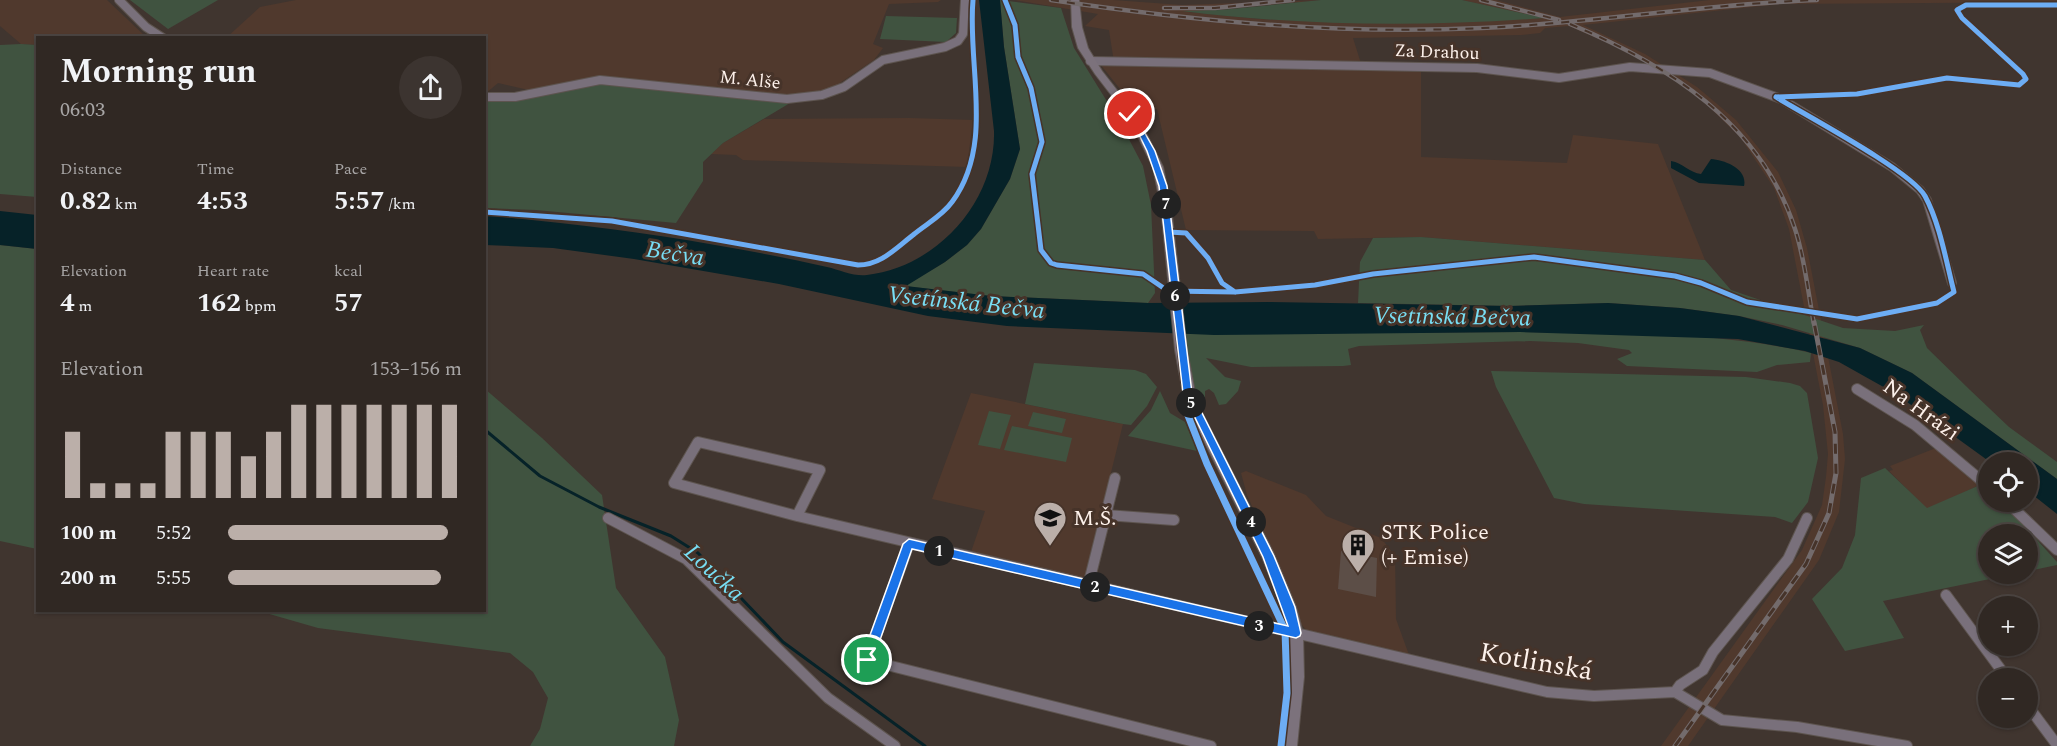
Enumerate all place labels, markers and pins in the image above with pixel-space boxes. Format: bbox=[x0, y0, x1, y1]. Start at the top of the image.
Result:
pin bbox=[1104, 88, 1155, 139]
pin: 7 bbox=[1151, 189, 1181, 219]
pin: 6 bbox=[1160, 281, 1190, 311]
pin: 5 bbox=[1176, 388, 1206, 418]
school or university icon: M.Š. bbox=[1032, 500, 1068, 547]
place label: M.Š. bbox=[1073, 502, 1117, 535]
pin: 4 bbox=[1236, 507, 1266, 537]
place label: STK Police (+ Emise) bbox=[1381, 516, 1489, 574]
building icon: STK Police (+ Emise) bbox=[1340, 527, 1376, 574]
pin: 1 bbox=[924, 536, 954, 566]
pin: 2 bbox=[1080, 572, 1110, 602]
pin: 3 bbox=[1244, 611, 1274, 641]
pin bbox=[841, 634, 892, 685]

